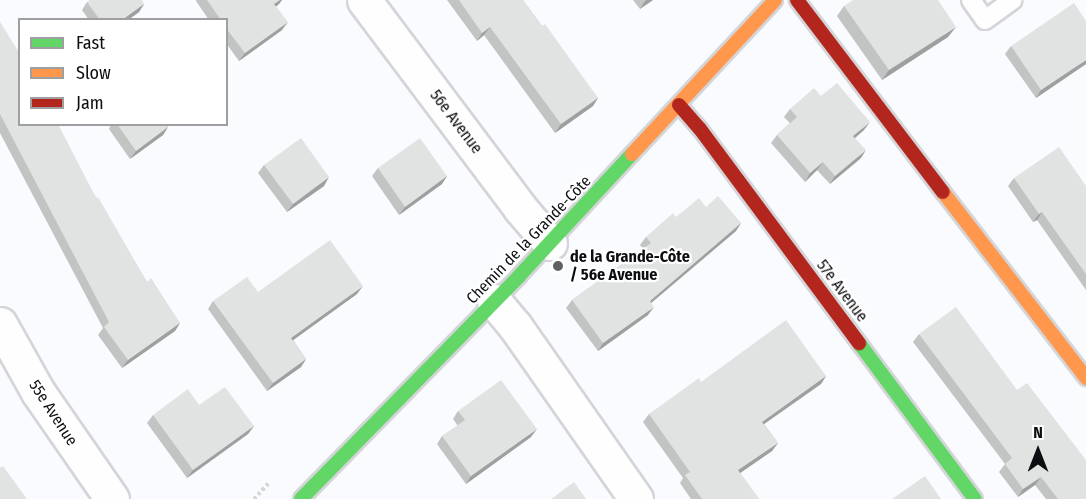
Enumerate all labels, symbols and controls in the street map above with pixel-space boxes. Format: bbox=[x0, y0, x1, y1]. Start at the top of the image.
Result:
legend bbox=[18, 18, 228, 126]
text: Fast bbox=[76, 32, 105, 54]
text: Slow bbox=[76, 62, 111, 84]
street label: 56e Avenue bbox=[426, 86, 486, 158]
text: Jam bbox=[76, 92, 104, 114]
street label: Chemin de la Grande-Côte bbox=[463, 172, 595, 308]
place label: de la Grande-Côte / 56e Avenue bbox=[570, 247, 690, 285]
street label: 57e Avenue bbox=[812, 256, 872, 326]
marker: de la Grande-Côte / 56e Avenue bbox=[551, 259, 565, 273]
street label: 55e Avenue bbox=[25, 377, 81, 449]
north arrow bbox=[1008, 421, 1068, 481]
text: N bbox=[1033, 423, 1043, 442]

